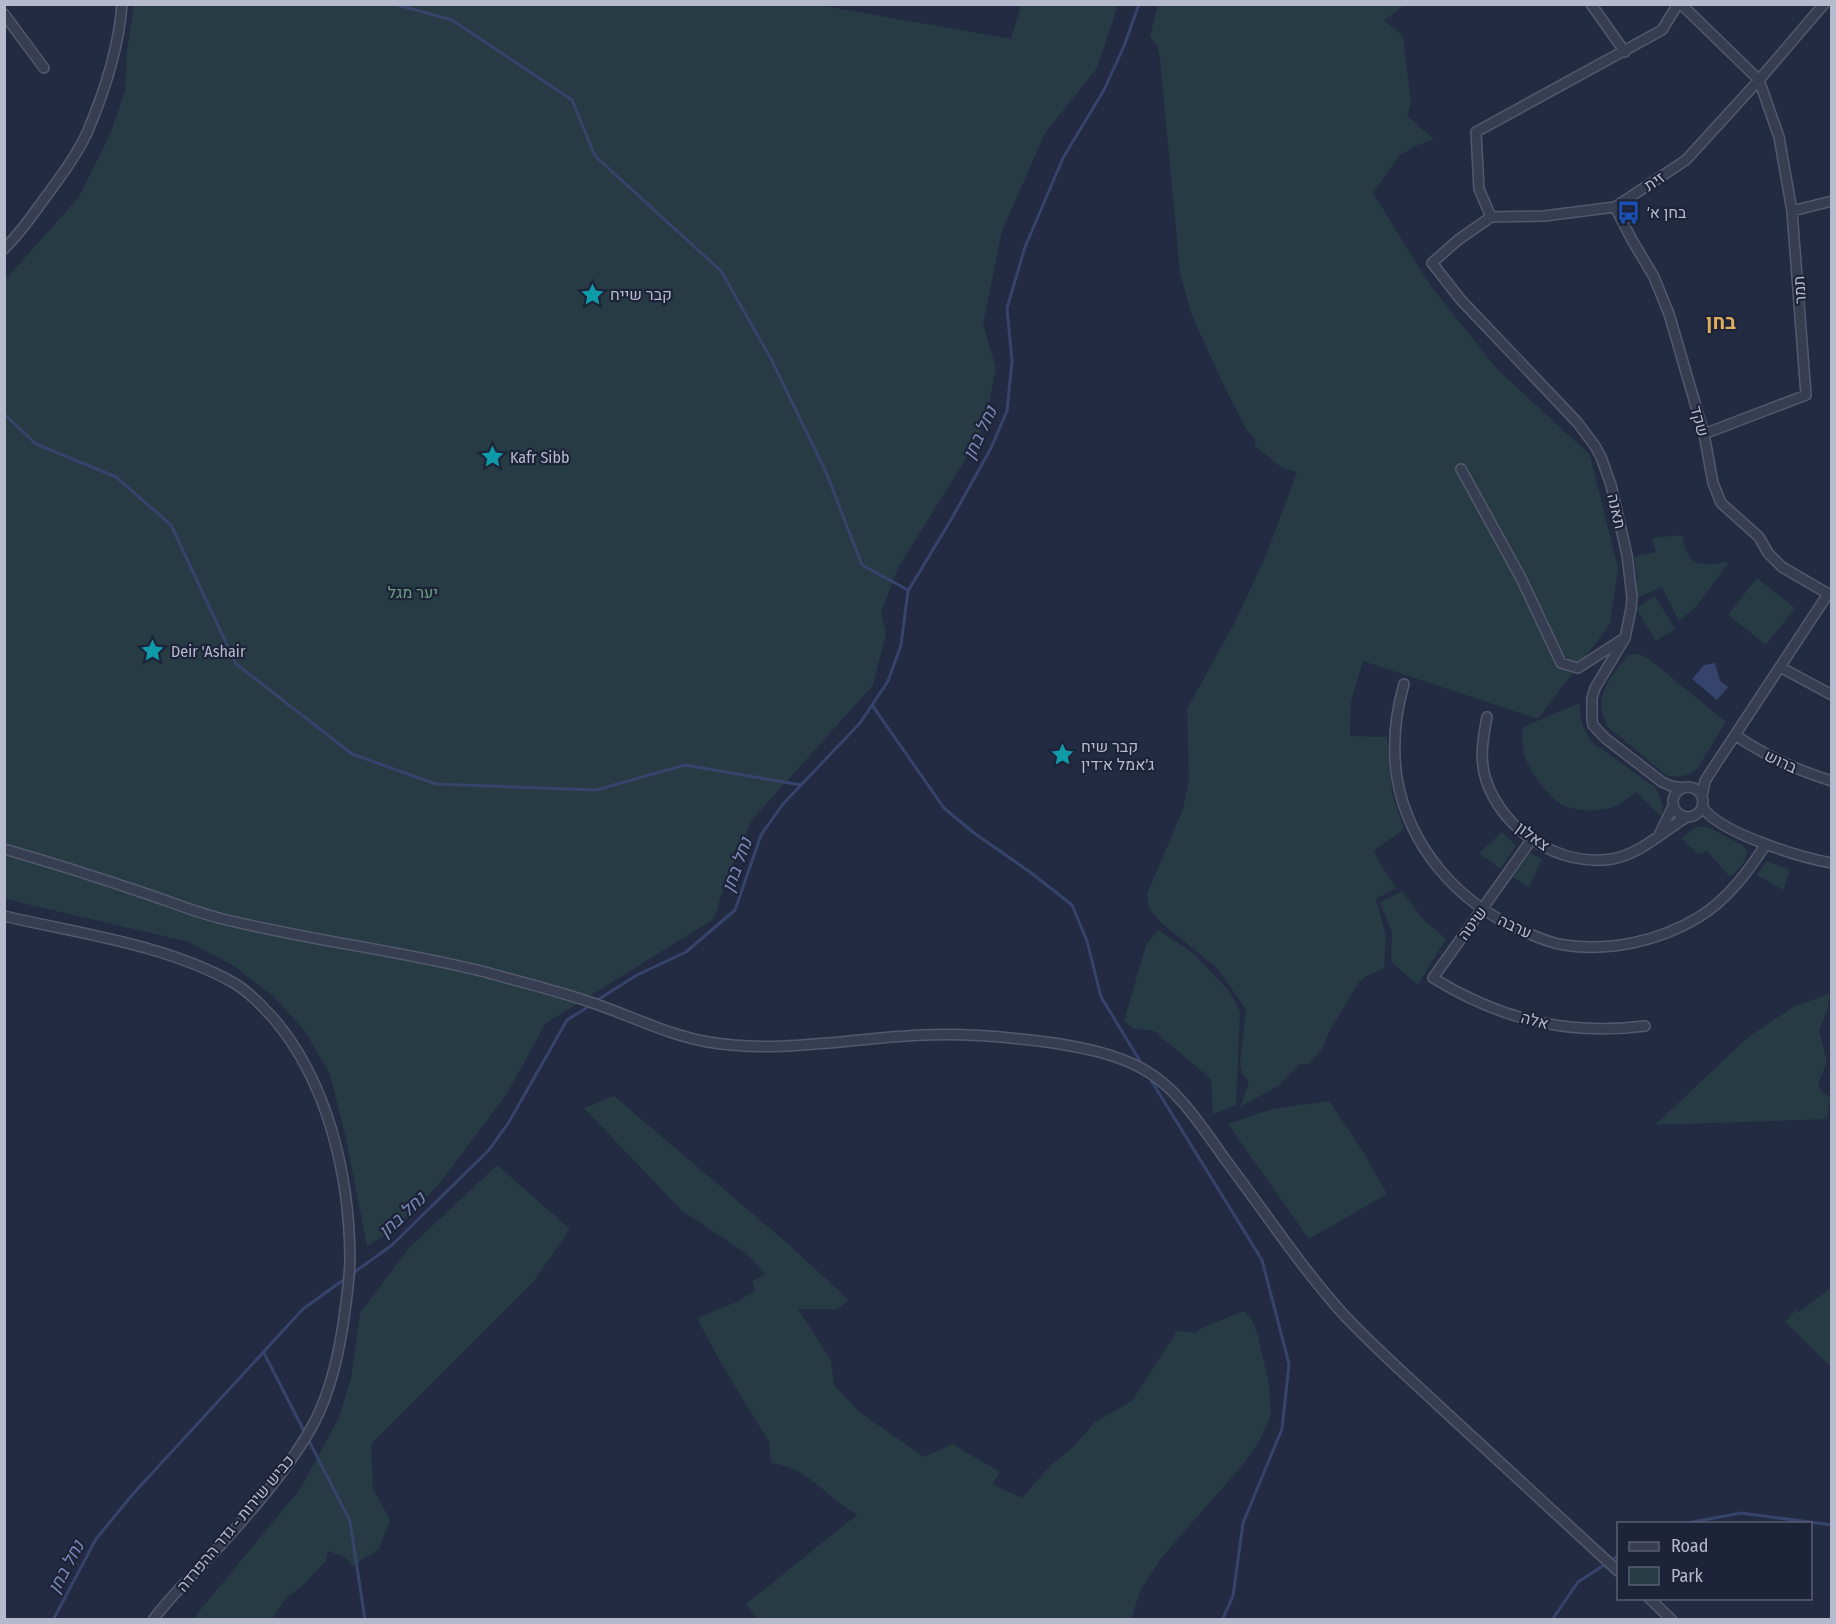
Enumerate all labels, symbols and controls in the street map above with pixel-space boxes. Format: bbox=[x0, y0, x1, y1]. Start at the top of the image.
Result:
street label: זית bbox=[1640, 168, 1668, 195]
bus stop icon: בחן א׳ bbox=[1616, 199, 1642, 225]
place label: בחן א׳ bbox=[1647, 203, 1687, 222]
street label: תמר bbox=[1789, 275, 1810, 305]
place icon: קבר שייח bbox=[579, 281, 605, 307]
place label: קבר שייח bbox=[610, 285, 672, 304]
district label: בחן bbox=[1706, 310, 1736, 334]
water label: נחל בחן bbox=[958, 401, 1003, 463]
street label: שקד bbox=[1686, 404, 1713, 439]
place icon: Kafr Sibb bbox=[479, 444, 505, 470]
place label: Kafr Sibb bbox=[510, 448, 569, 467]
street label: תאנה bbox=[1603, 492, 1630, 531]
park label: יער מגל bbox=[388, 583, 438, 602]
place icon: Deir 'Ashair bbox=[140, 638, 166, 664]
place label: Deir 'Ashair bbox=[171, 642, 246, 661]
place label: קבר שיח ג׳אמל א־דין bbox=[1081, 737, 1154, 774]
place icon: קבר שיח ג׳אמל א־דין bbox=[1050, 742, 1076, 768]
street label: ברוש bbox=[1762, 746, 1801, 777]
street label: צאלון bbox=[1512, 818, 1553, 855]
water label: נחל בחן bbox=[717, 833, 757, 895]
street label: שיטה bbox=[1454, 903, 1491, 944]
street label: ערבה bbox=[1495, 910, 1535, 942]
street label: אלה bbox=[1519, 1008, 1551, 1033]
water label: נחל בחן bbox=[374, 1187, 431, 1242]
street label: כביש שירות - גדר ההפרדה bbox=[173, 1451, 298, 1595]
legend bbox=[1617, 1522, 1812, 1600]
text: Road bbox=[1671, 1535, 1708, 1557]
water label: נחל בחן bbox=[43, 1536, 90, 1597]
text: Park bbox=[1671, 1565, 1704, 1587]

